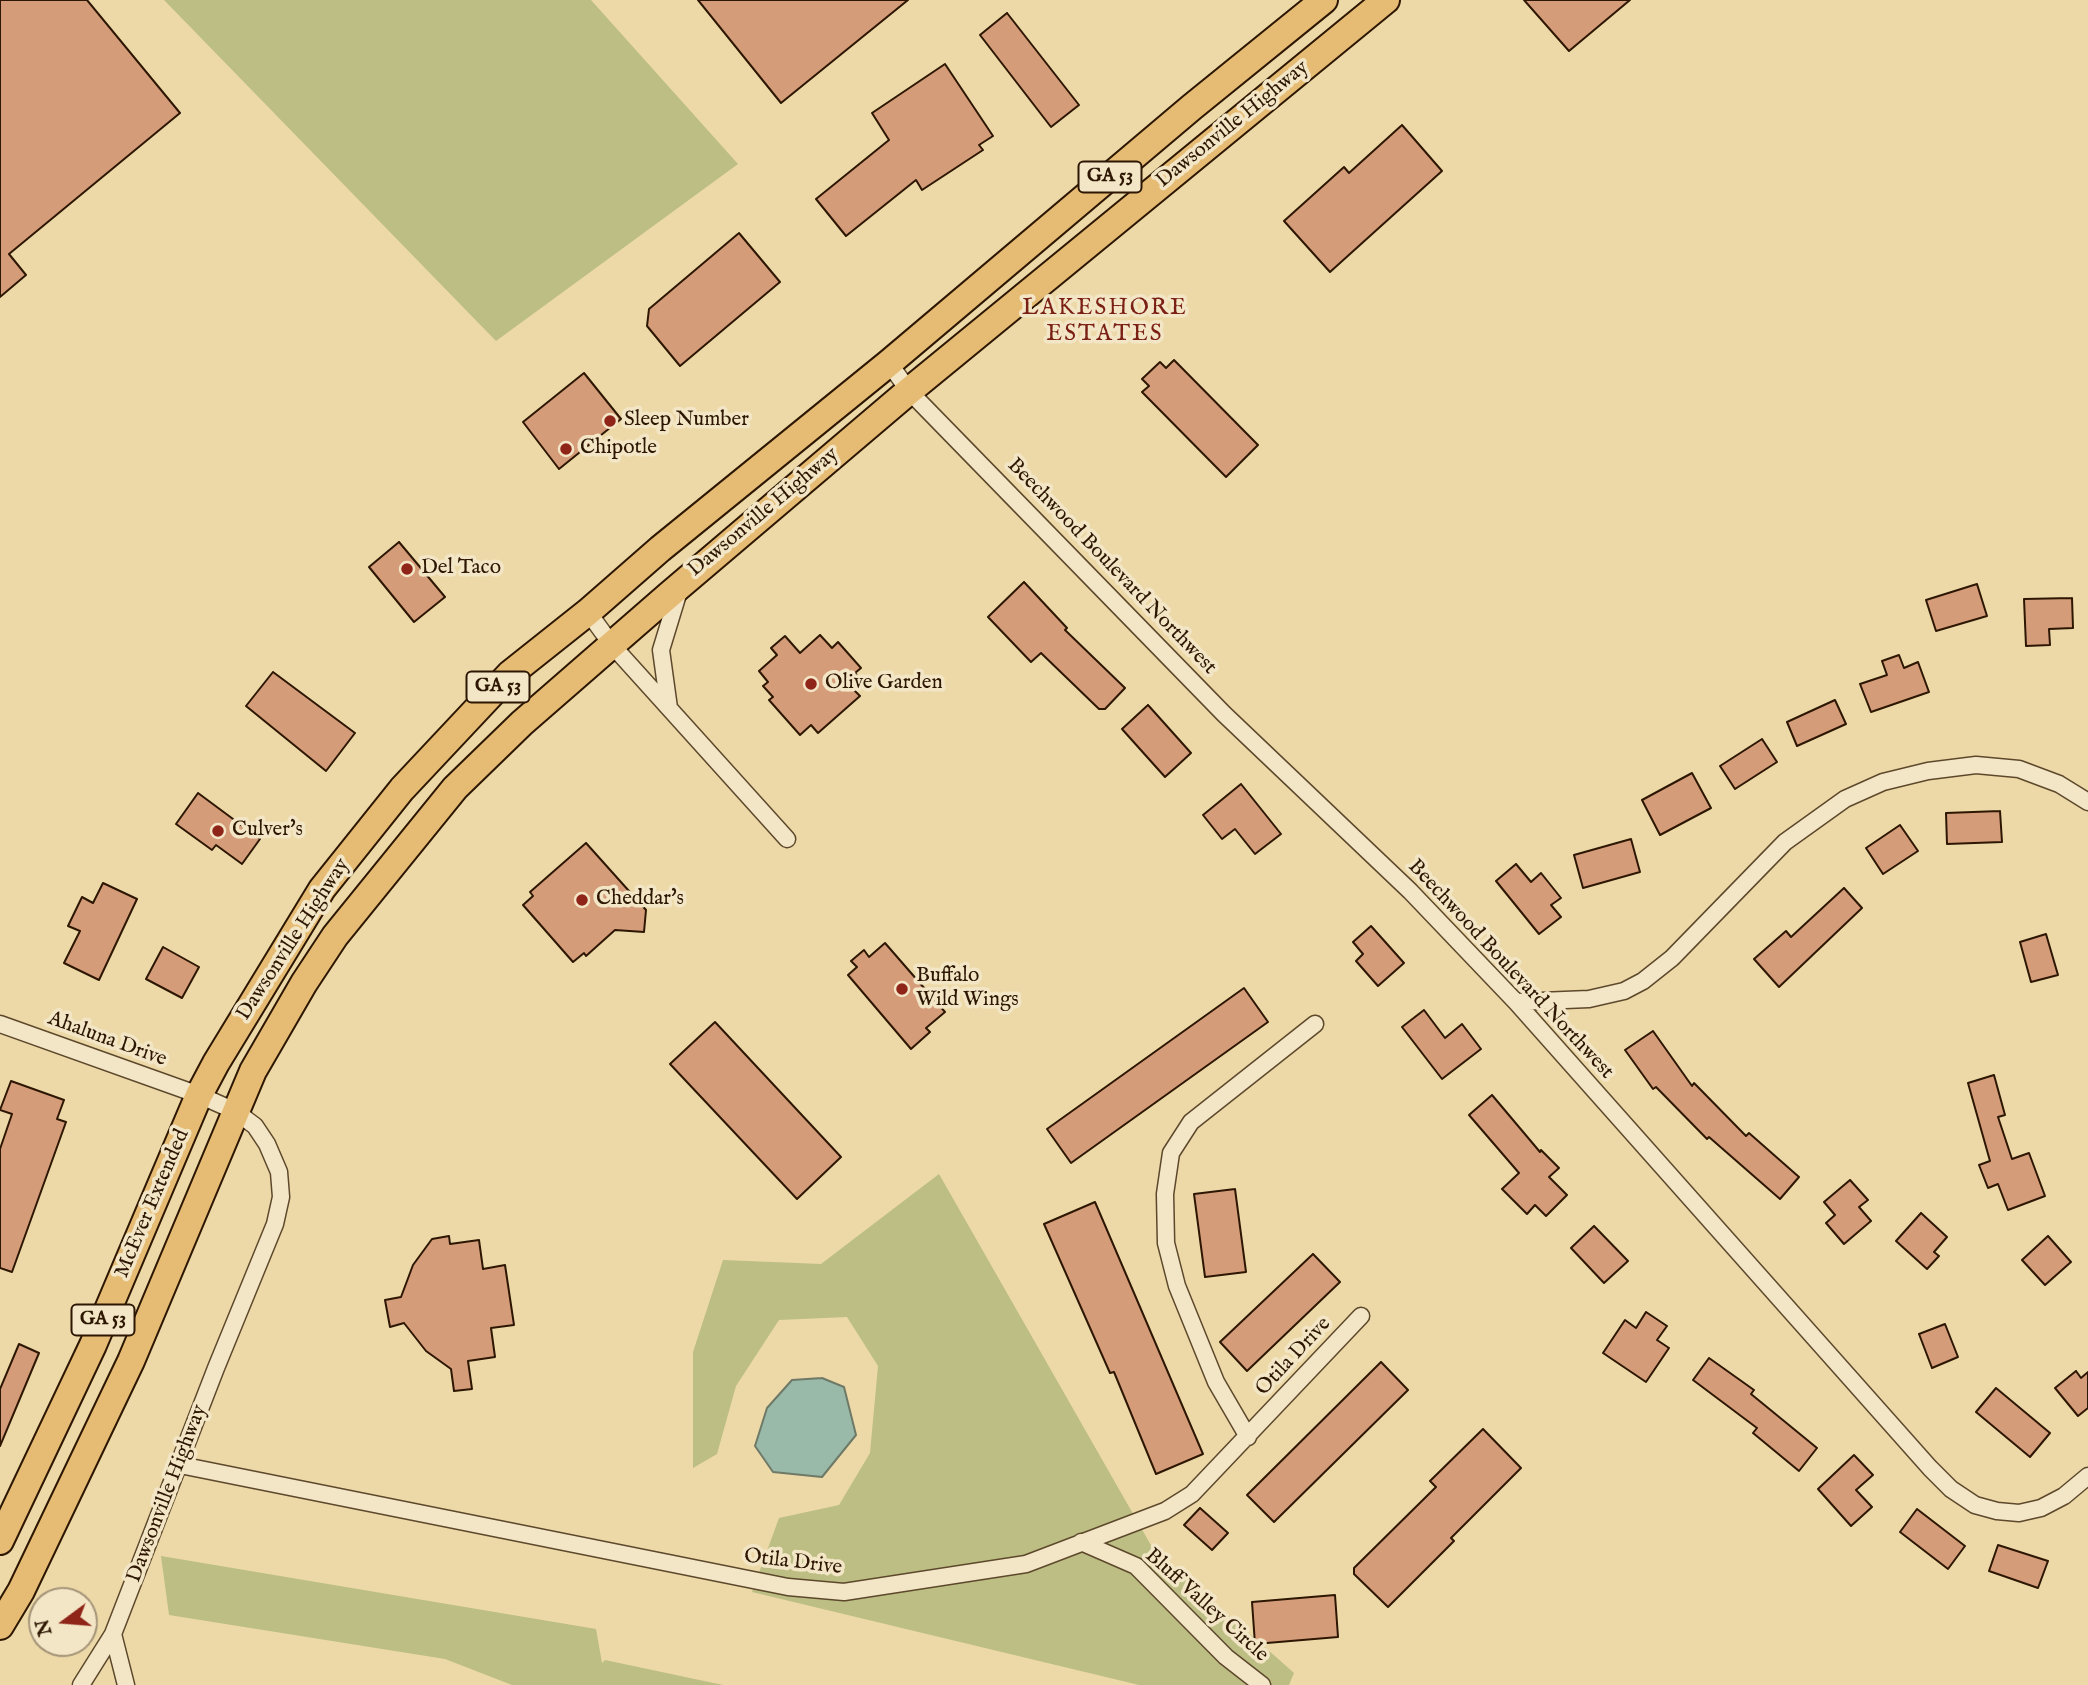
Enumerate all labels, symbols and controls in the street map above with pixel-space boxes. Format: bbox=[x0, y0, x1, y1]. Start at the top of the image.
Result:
street label: Dawsonville Highway bbox=[1152, 56, 1314, 194]
road number: GA 53 bbox=[1078, 162, 1142, 192]
district label: LAKESHORE ESTATES bbox=[1023, 295, 1187, 349]
place label: Sleep Number bbox=[624, 408, 749, 434]
marker: Sleep Number bbox=[602, 413, 618, 429]
place label: Chipotle bbox=[580, 436, 657, 462]
marker: Chipotle bbox=[558, 441, 574, 457]
street label: Dawsonville Highway bbox=[684, 443, 844, 583]
street label: Beechwood Boulevard Northwest bbox=[1001, 454, 1221, 680]
place label: Del Taco bbox=[421, 556, 501, 582]
marker: Del Taco bbox=[399, 561, 415, 577]
place label: Olive Garden bbox=[825, 671, 943, 697]
road number: GA 53 bbox=[466, 672, 530, 702]
marker: Olive Garden bbox=[803, 676, 819, 692]
place label: Culver's bbox=[232, 818, 303, 844]
marker: Culver's bbox=[210, 823, 226, 839]
street label: Dawsonville Highway bbox=[232, 854, 356, 1026]
street label: Beechwood Boulevard Northwest bbox=[1402, 855, 1618, 1085]
place label: Cheddar's bbox=[596, 887, 684, 913]
marker: Cheddar's bbox=[574, 892, 590, 908]
place label: Buffalo Wild Wings bbox=[916, 964, 1019, 1014]
marker: Buffalo Wild Wings bbox=[894, 981, 910, 997]
street label: Ahaluna Drive bbox=[44, 1007, 170, 1073]
street label: McEver Extended bbox=[110, 1126, 196, 1282]
road number: GA 53 bbox=[72, 1304, 134, 1336]
street label: Otila Drive bbox=[1251, 1312, 1337, 1402]
street label: Dawsonville Highway bbox=[122, 1402, 214, 1586]
street label: Otila Drive bbox=[743, 1544, 843, 1582]
street label: Bluff Valley Circle bbox=[1139, 1544, 1273, 1668]
north arrow bbox=[28, 1587, 98, 1657]
text: N bbox=[31, 1616, 59, 1638]

